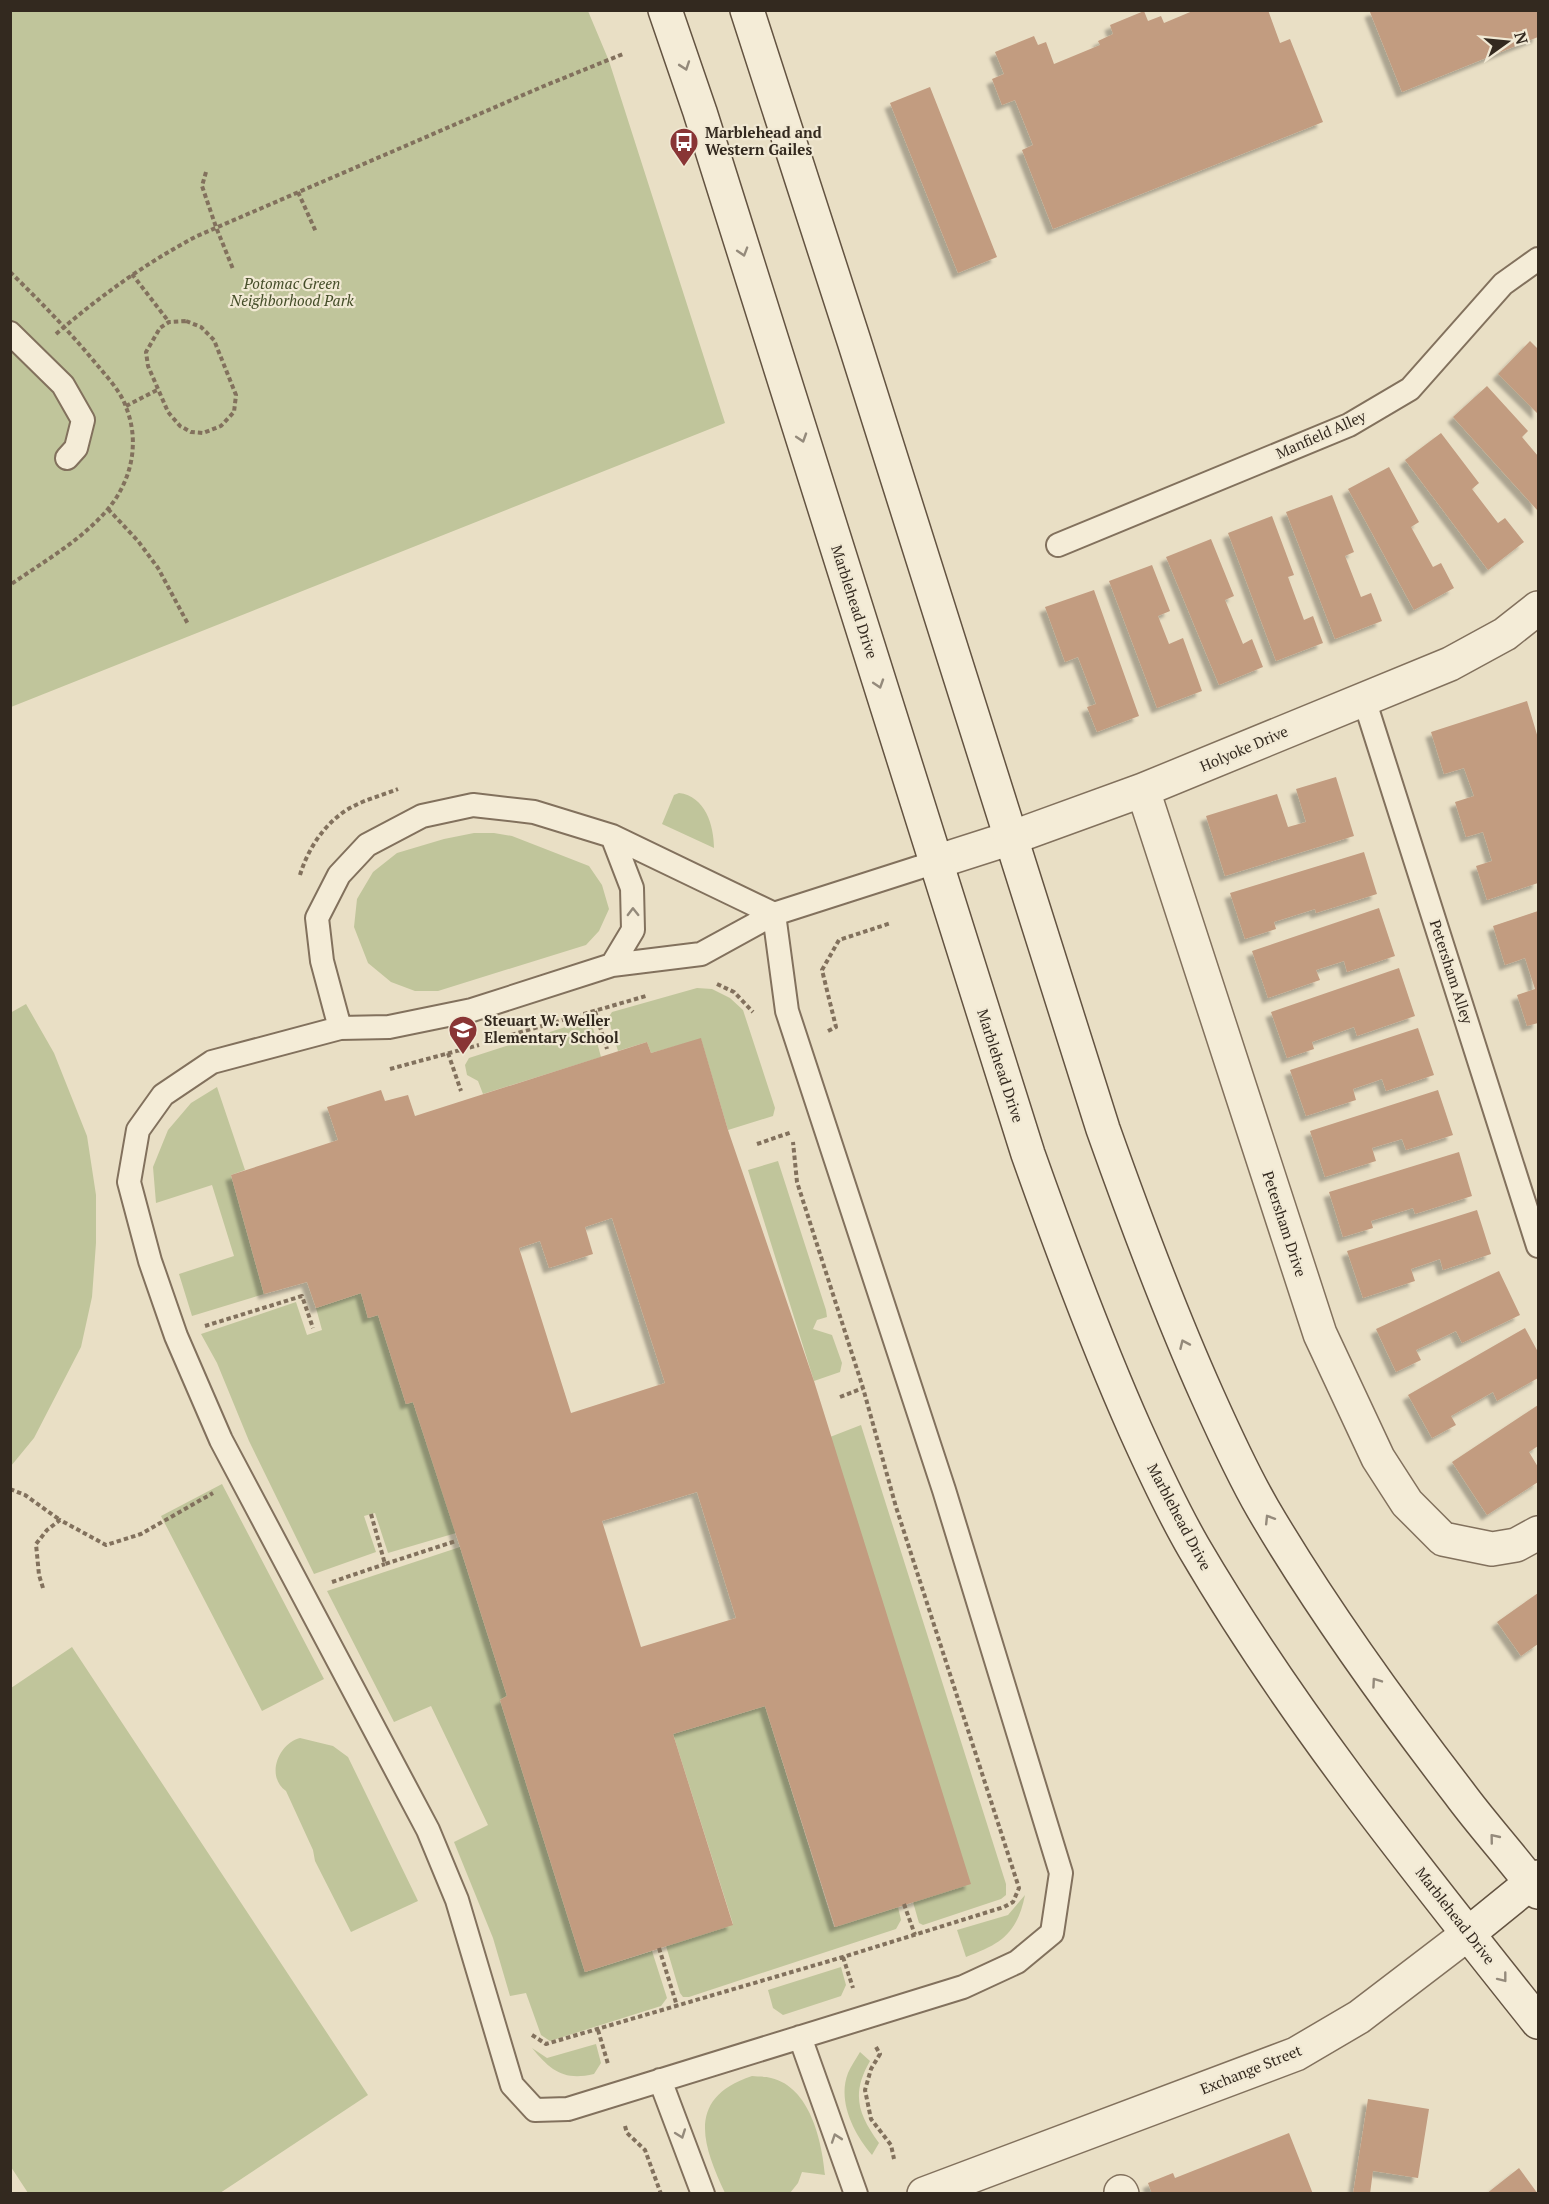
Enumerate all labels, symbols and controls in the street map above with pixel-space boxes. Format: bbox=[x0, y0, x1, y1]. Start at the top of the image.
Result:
north arrow bbox=[1477, 12, 1537, 72]
text: N bbox=[1509, 29, 1534, 47]
one-way arrow bbox=[677, 60, 690, 71]
place label: Marblehead and Western Gailes bbox=[705, 122, 822, 159]
bus stop icon: Marblehead and Western Gailes bbox=[668, 126, 700, 168]
one-way arrow bbox=[736, 246, 749, 257]
park label: Potomac Green Neighborhood Park bbox=[229, 273, 354, 310]
street label: Manfield Alley bbox=[1273, 405, 1369, 463]
one-way arrow bbox=[794, 432, 807, 443]
street label: Marblehead Drive bbox=[827, 542, 883, 661]
one-way arrow bbox=[872, 678, 884, 689]
street label: Holyoke Drive bbox=[1197, 721, 1291, 776]
one-way arrow bbox=[626, 908, 639, 917]
street label: Petersham Alley bbox=[1426, 917, 1478, 1027]
street label: Marblehead Drive bbox=[973, 1006, 1029, 1125]
place label: Steuart W. Weller Elementary School bbox=[484, 1010, 619, 1047]
school or university icon: Steuart W. Weller Elementary School bbox=[447, 1014, 479, 1056]
street label: Petersham Drive bbox=[1258, 1168, 1311, 1279]
one-way arrow bbox=[1179, 1339, 1191, 1350]
street label: Marblehead Drive bbox=[1143, 1460, 1216, 1573]
one-way arrow bbox=[1265, 1515, 1277, 1525]
one-way arrow bbox=[1372, 1678, 1383, 1689]
one-way arrow bbox=[1490, 1833, 1501, 1844]
street label: Marblehead Drive bbox=[1412, 1863, 1500, 1968]
one-way arrow bbox=[1496, 1971, 1507, 1982]
street label: Exchange Street bbox=[1197, 2039, 1305, 2099]
one-way arrow bbox=[673, 2129, 686, 2139]
one-way arrow bbox=[831, 2134, 844, 2144]

